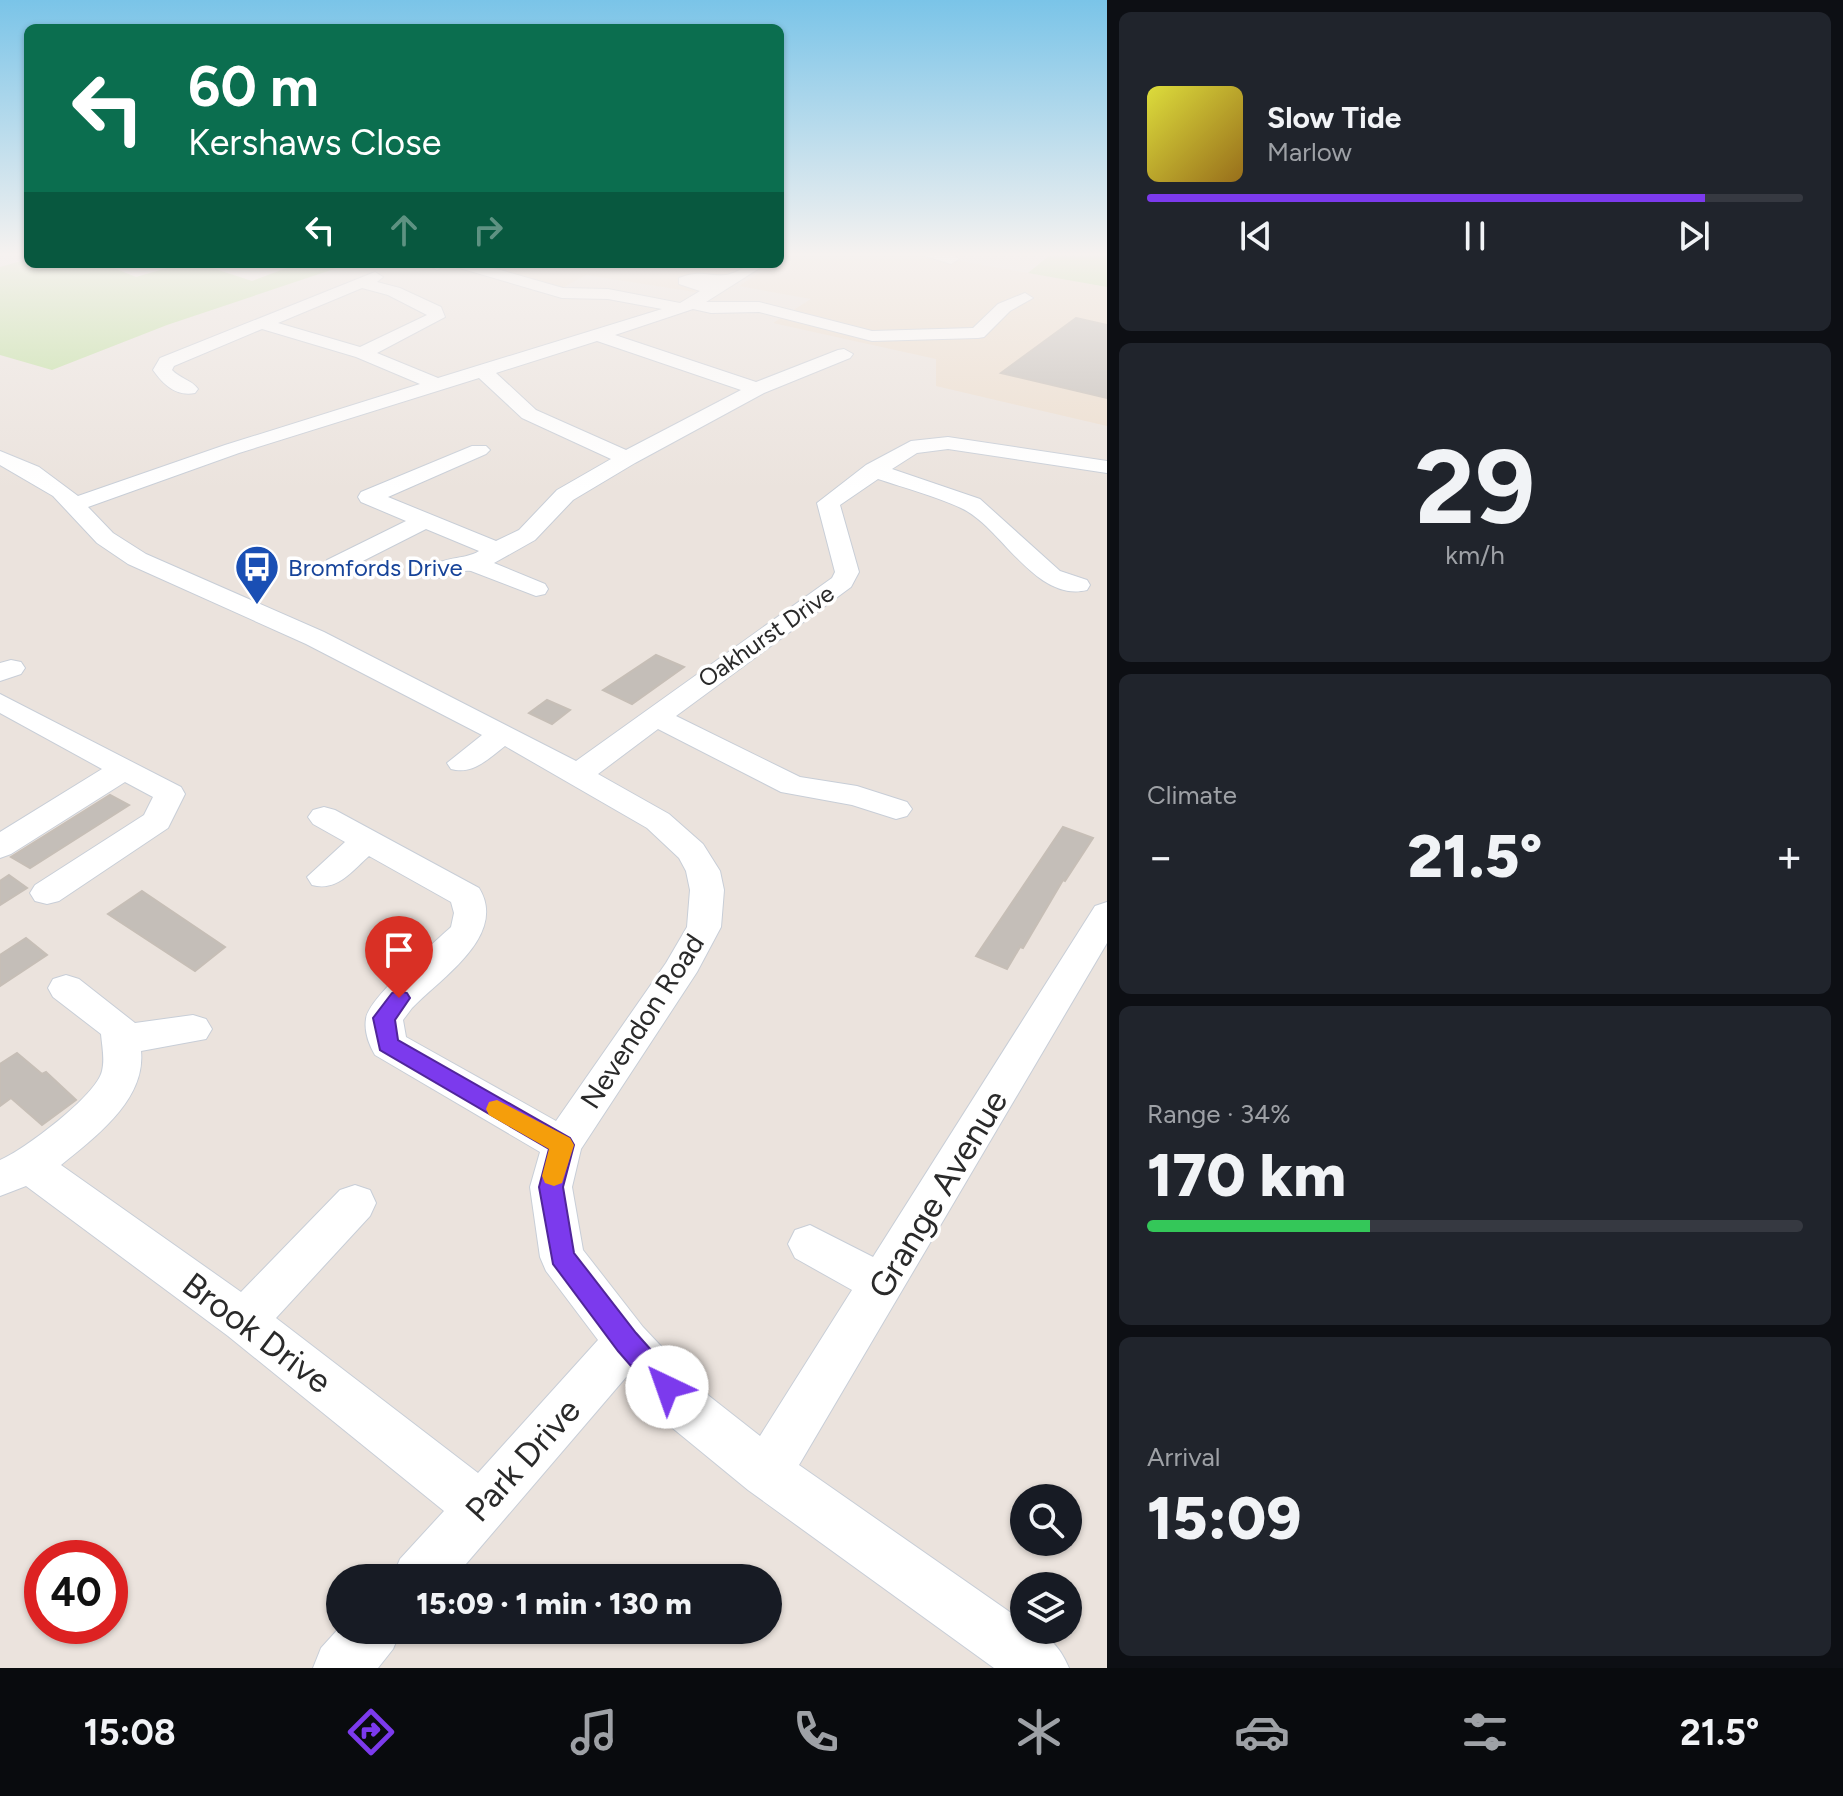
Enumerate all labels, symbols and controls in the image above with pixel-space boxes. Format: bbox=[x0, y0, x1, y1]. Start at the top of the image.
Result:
text: 60 m bbox=[188, 53, 319, 120]
icon: left bbox=[56, 56, 160, 160]
text: Slow Tide bbox=[1267, 99, 1401, 136]
text: Kershaws Close bbox=[188, 121, 442, 164]
text: Marlow bbox=[1267, 136, 1352, 168]
icon: left bbox=[298, 208, 342, 252]
icon: ahead bbox=[382, 208, 426, 252]
icon: right bbox=[466, 208, 510, 252]
icon: previous bbox=[1234, 214, 1278, 258]
icon: pause bbox=[1453, 214, 1497, 258]
icon: next bbox=[1672, 214, 1716, 258]
text: 29 bbox=[1415, 424, 1535, 549]
text: km/h bbox=[1445, 539, 1505, 571]
bus stop icon: Bromfords Drive bbox=[233, 543, 281, 606]
place label: Bromfords Drive bbox=[288, 553, 463, 582]
street label: Oakhurst Drive bbox=[693, 578, 839, 694]
text: Climate bbox=[1147, 779, 1237, 811]
text: 21.5° bbox=[1408, 820, 1542, 892]
text: − bbox=[1147, 830, 1174, 883]
text: + bbox=[1776, 830, 1803, 883]
pin bbox=[365, 916, 433, 998]
street label: Nevendon Road bbox=[573, 927, 711, 1115]
icon: arrive bbox=[377, 928, 421, 972]
street label: Grange Avenue bbox=[860, 1082, 1016, 1306]
text: Range · 34% bbox=[1147, 1098, 1291, 1130]
text: 170 km bbox=[1147, 1139, 1346, 1211]
street label: Brook Drive bbox=[175, 1264, 339, 1402]
position arrow bbox=[625, 1345, 709, 1429]
street label: Park Drive bbox=[457, 1390, 589, 1530]
text: Arrival bbox=[1147, 1441, 1220, 1473]
text: 15:09 bbox=[1147, 1482, 1301, 1554]
map controls bbox=[1010, 1484, 1082, 1644]
button: search bbox=[1010, 1484, 1082, 1556]
speed limit sign: 40 bbox=[24, 1540, 128, 1644]
button: layers bbox=[1010, 1572, 1082, 1644]
text: 15:09 · 1 min · 130 m bbox=[416, 1585, 692, 1622]
icon: directions bbox=[343, 1704, 399, 1760]
icon: music bbox=[566, 1704, 622, 1760]
icon: phone bbox=[788, 1704, 844, 1760]
icon: climate bbox=[1011, 1704, 1067, 1760]
icon: car bbox=[1234, 1704, 1290, 1760]
icon: filters bbox=[1457, 1704, 1513, 1760]
text: 15:08 bbox=[83, 1711, 176, 1754]
text: 21.5° bbox=[1680, 1711, 1759, 1754]

